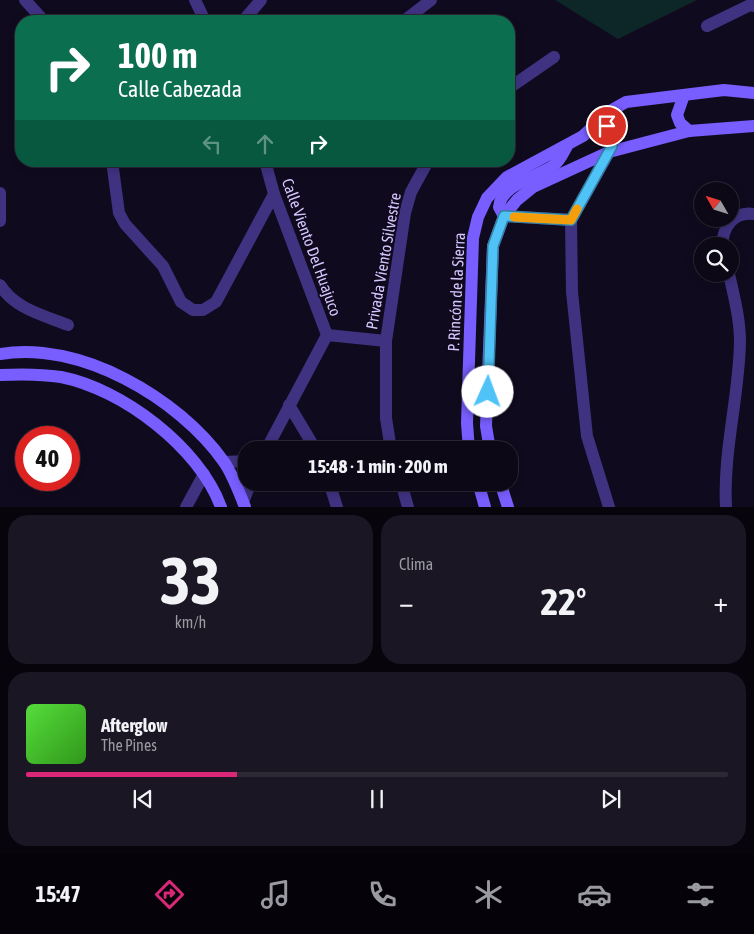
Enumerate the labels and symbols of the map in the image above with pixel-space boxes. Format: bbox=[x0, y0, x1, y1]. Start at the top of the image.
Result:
pin bbox=[586, 105, 628, 147]
street label: Calle Viento Del Huajuco bbox=[278, 176, 345, 319]
north arrow bbox=[694, 182, 739, 228]
street label: Privada Viento Silvestre bbox=[362, 191, 404, 331]
street label: P. Rincón de la Sierra bbox=[444, 232, 468, 352]
position arrow bbox=[461, 365, 513, 417]
speed limit sign: 40 bbox=[15, 426, 80, 491]

